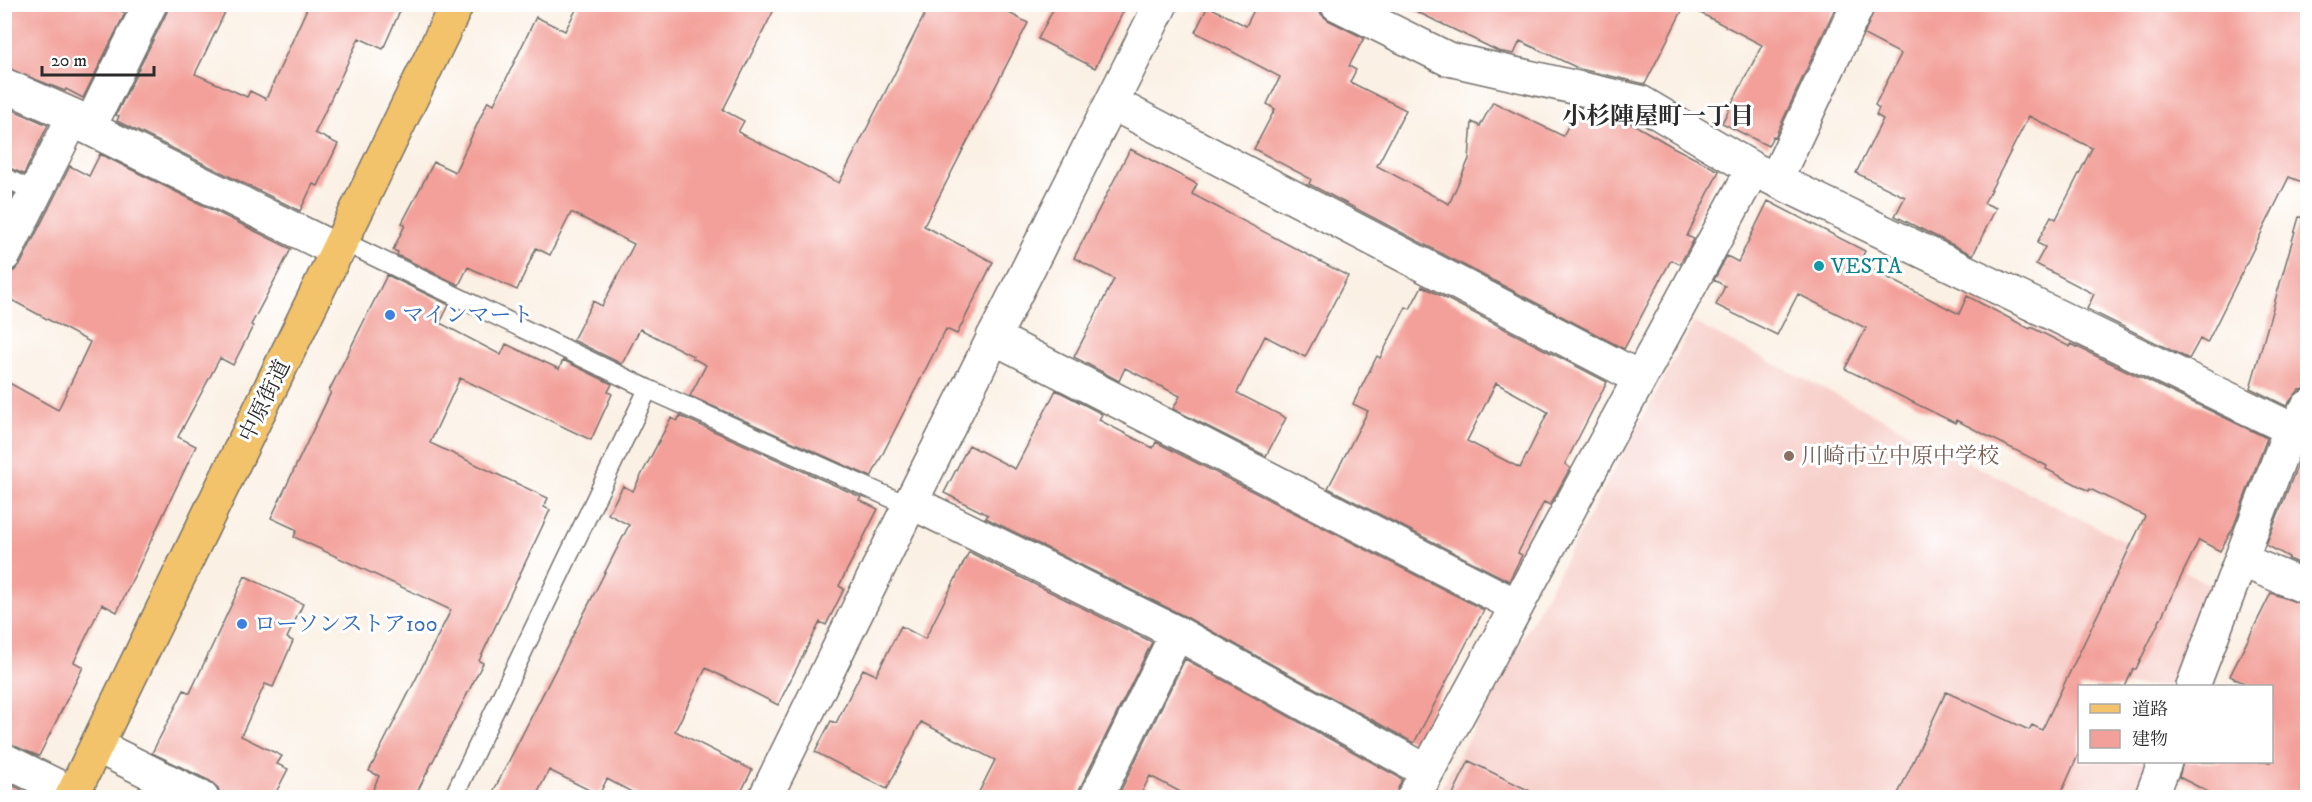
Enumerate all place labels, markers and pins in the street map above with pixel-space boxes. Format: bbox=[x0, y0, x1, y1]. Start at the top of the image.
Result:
place label: VESTA bbox=[1830, 253, 1903, 280]
marker: VESTA bbox=[1812, 259, 1826, 273]
place label: マインマート bbox=[402, 302, 534, 329]
marker: マインマート bbox=[383, 308, 397, 322]
place label: 川崎市立中原中学校 bbox=[1801, 443, 1999, 470]
marker: 川崎市立中原中学校 bbox=[1782, 449, 1796, 463]
place label: ローソンストア100 bbox=[254, 611, 437, 638]
marker: ローソンストア100 bbox=[235, 617, 249, 631]

